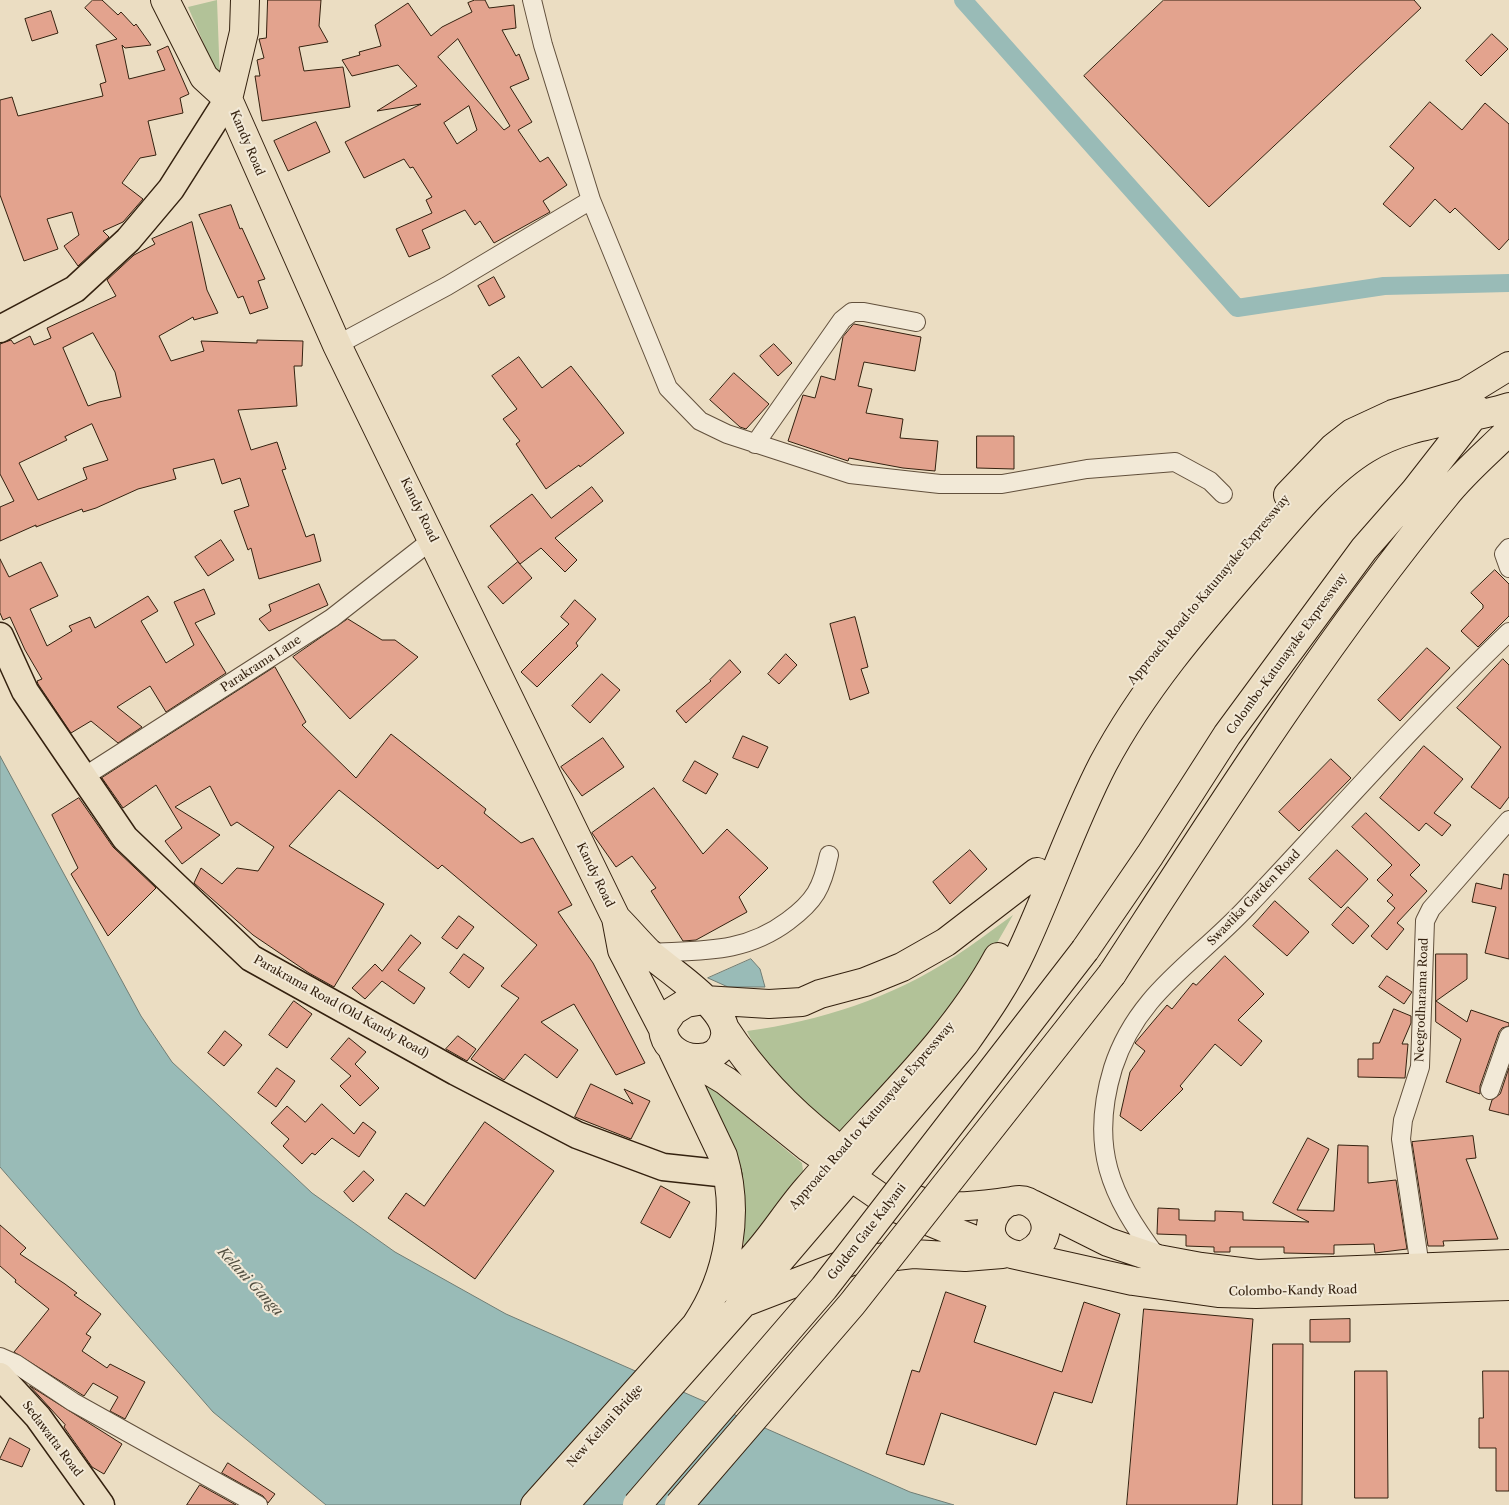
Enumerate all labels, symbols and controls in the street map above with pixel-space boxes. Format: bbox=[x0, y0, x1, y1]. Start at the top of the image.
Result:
street label: Kandy Road bbox=[227, 108, 267, 178]
street label: Kandy Road bbox=[397, 475, 441, 545]
street label: Approach Road to Katunayake Expressway bbox=[1125, 492, 1293, 688]
street label: Colombo-Katunayake Expressway bbox=[1224, 571, 1350, 737]
street label: Parakrama Lane bbox=[218, 633, 304, 695]
street label: Kandy Road bbox=[573, 840, 617, 910]
street label: Swastika Garden Road bbox=[1205, 847, 1303, 949]
street label: Neegrodharama Road bbox=[1413, 938, 1431, 1062]
street label: Parakrama Road (Old Kandy Road) bbox=[251, 953, 431, 1061]
street label: Approach Road to Katunayake Expressway bbox=[787, 1019, 957, 1213]
street label: Golden Gate Kalyani bbox=[825, 1181, 909, 1283]
water label: Kelani Ganga bbox=[214, 1244, 286, 1320]
street label: Colombo-Kandy Road bbox=[1229, 1283, 1357, 1299]
street label: New Kelani Bridge bbox=[564, 1382, 646, 1470]
street label: Sedawatta Road bbox=[19, 1398, 85, 1480]

